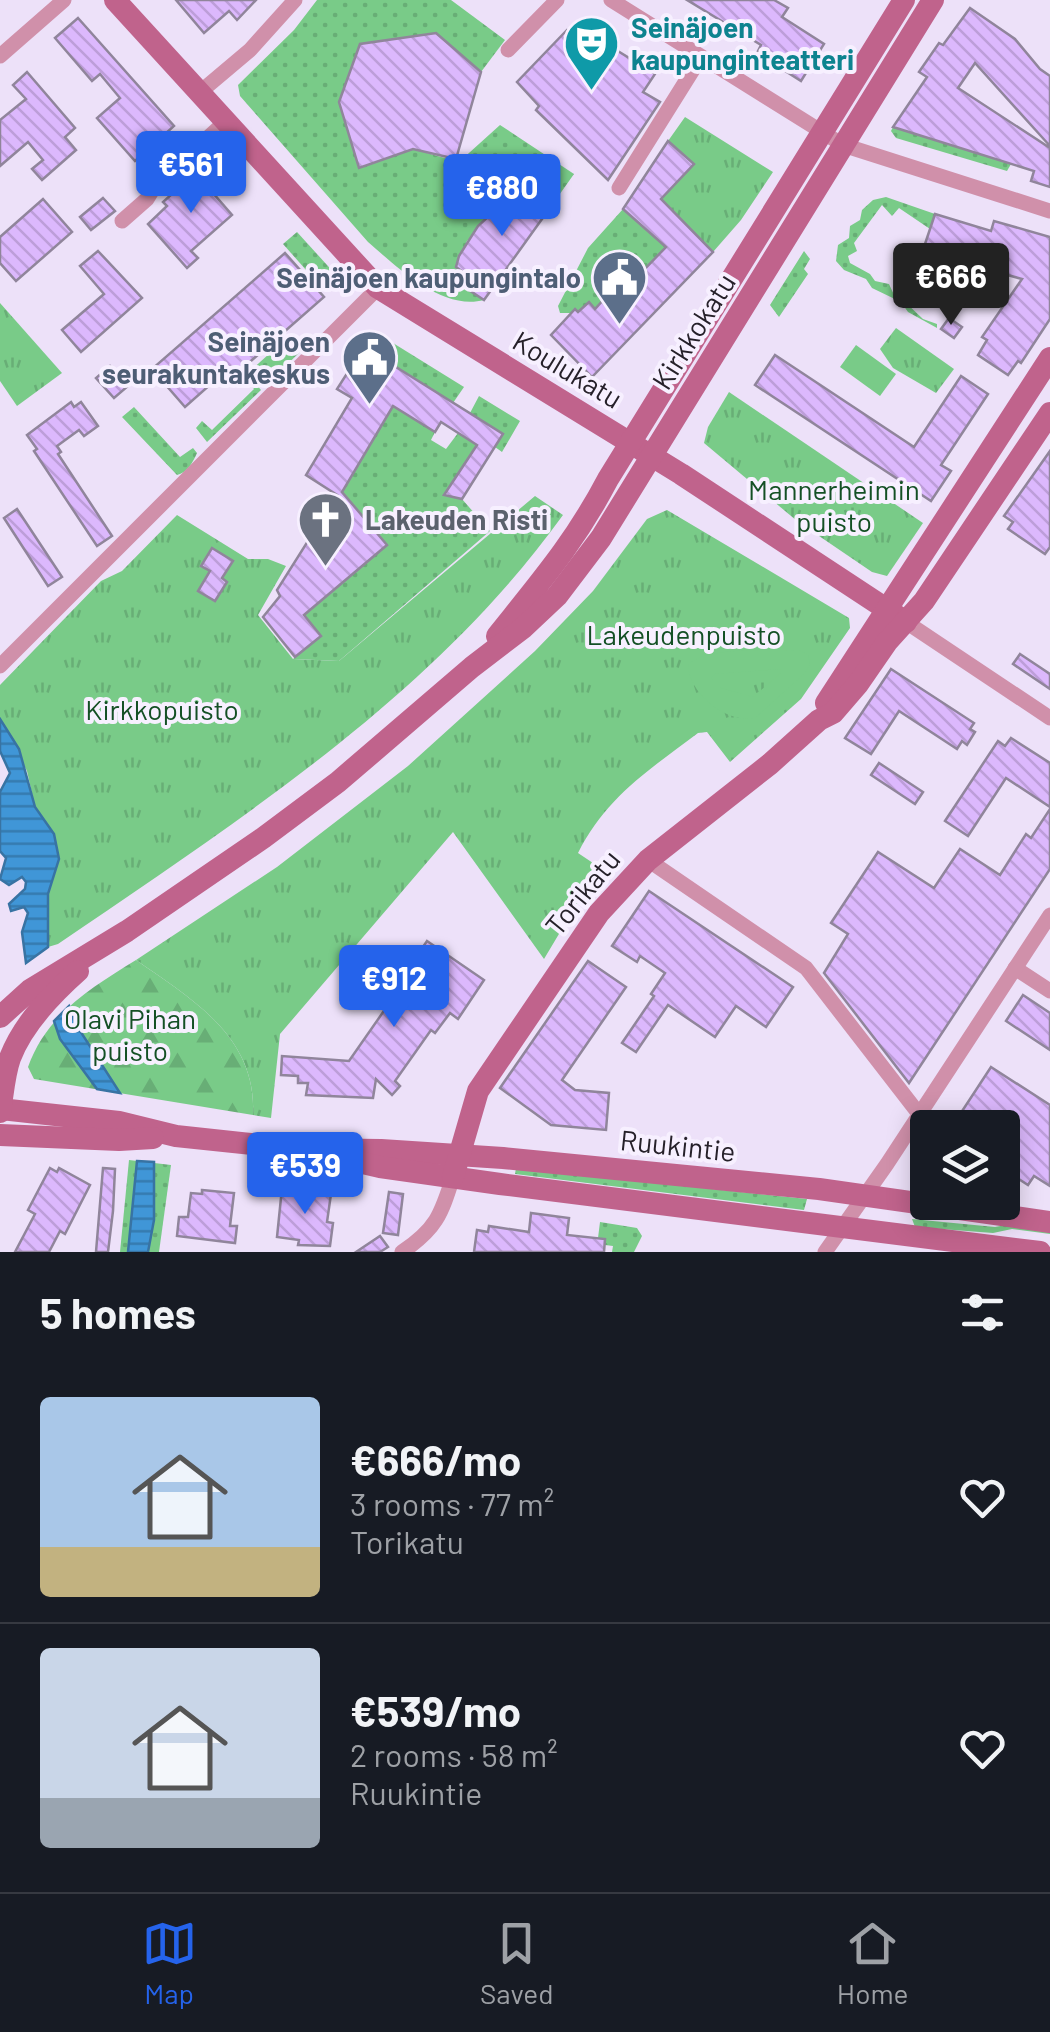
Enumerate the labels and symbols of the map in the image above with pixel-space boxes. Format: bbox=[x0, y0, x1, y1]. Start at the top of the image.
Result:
place label: Seinäjoen kaupunginteatteri bbox=[631, 10, 854, 76]
theatre icon: Seinäjoen kaupunginteatteri bbox=[562, 13, 622, 92]
pin: €561 bbox=[132, 131, 250, 216]
pin: €880 bbox=[443, 154, 561, 239]
pin: €666 bbox=[892, 243, 1010, 328]
public building icon: Seinäjoen kaupungintalo bbox=[590, 247, 650, 326]
place label: Seinäjoen kaupungintalo bbox=[276, 260, 581, 294]
street label: Kirkkokatu bbox=[644, 267, 742, 395]
street label: Koulukatu bbox=[507, 323, 629, 415]
place label: Seinäjoen seurakuntakeskus bbox=[102, 324, 330, 390]
public building icon: Seinäjoen seurakuntakeskus bbox=[339, 327, 399, 406]
park label: Mannerheimin puisto bbox=[748, 472, 920, 538]
church icon: Lakeuden Risti bbox=[296, 489, 356, 568]
place label: Lakeuden Risti bbox=[365, 502, 548, 536]
park label: Lakeudenpuisto bbox=[586, 617, 782, 651]
park label: Kirkkopuisto bbox=[85, 692, 239, 726]
street label: Torikatu bbox=[537, 843, 627, 941]
pin: €912 bbox=[335, 945, 453, 1030]
park label: Olavi Pihan puisto bbox=[64, 1001, 196, 1067]
street label: Ruukintie bbox=[619, 1122, 737, 1168]
pin: €539 bbox=[246, 1132, 364, 1217]

